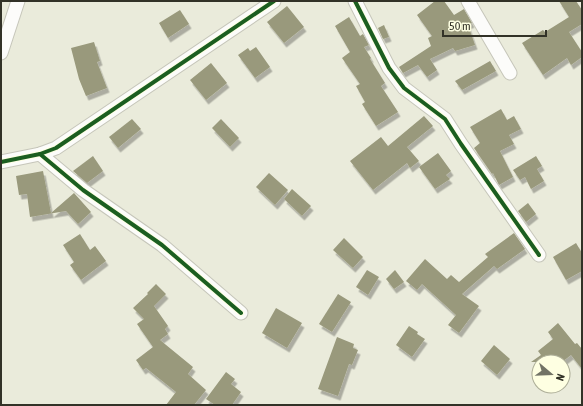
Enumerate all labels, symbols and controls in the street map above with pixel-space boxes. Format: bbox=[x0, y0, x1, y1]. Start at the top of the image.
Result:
scale bar bbox=[443, 12, 546, 38]
text: 50 m bbox=[449, 19, 471, 33]
north arrow bbox=[531, 354, 571, 394]
text: N bbox=[554, 372, 567, 382]

